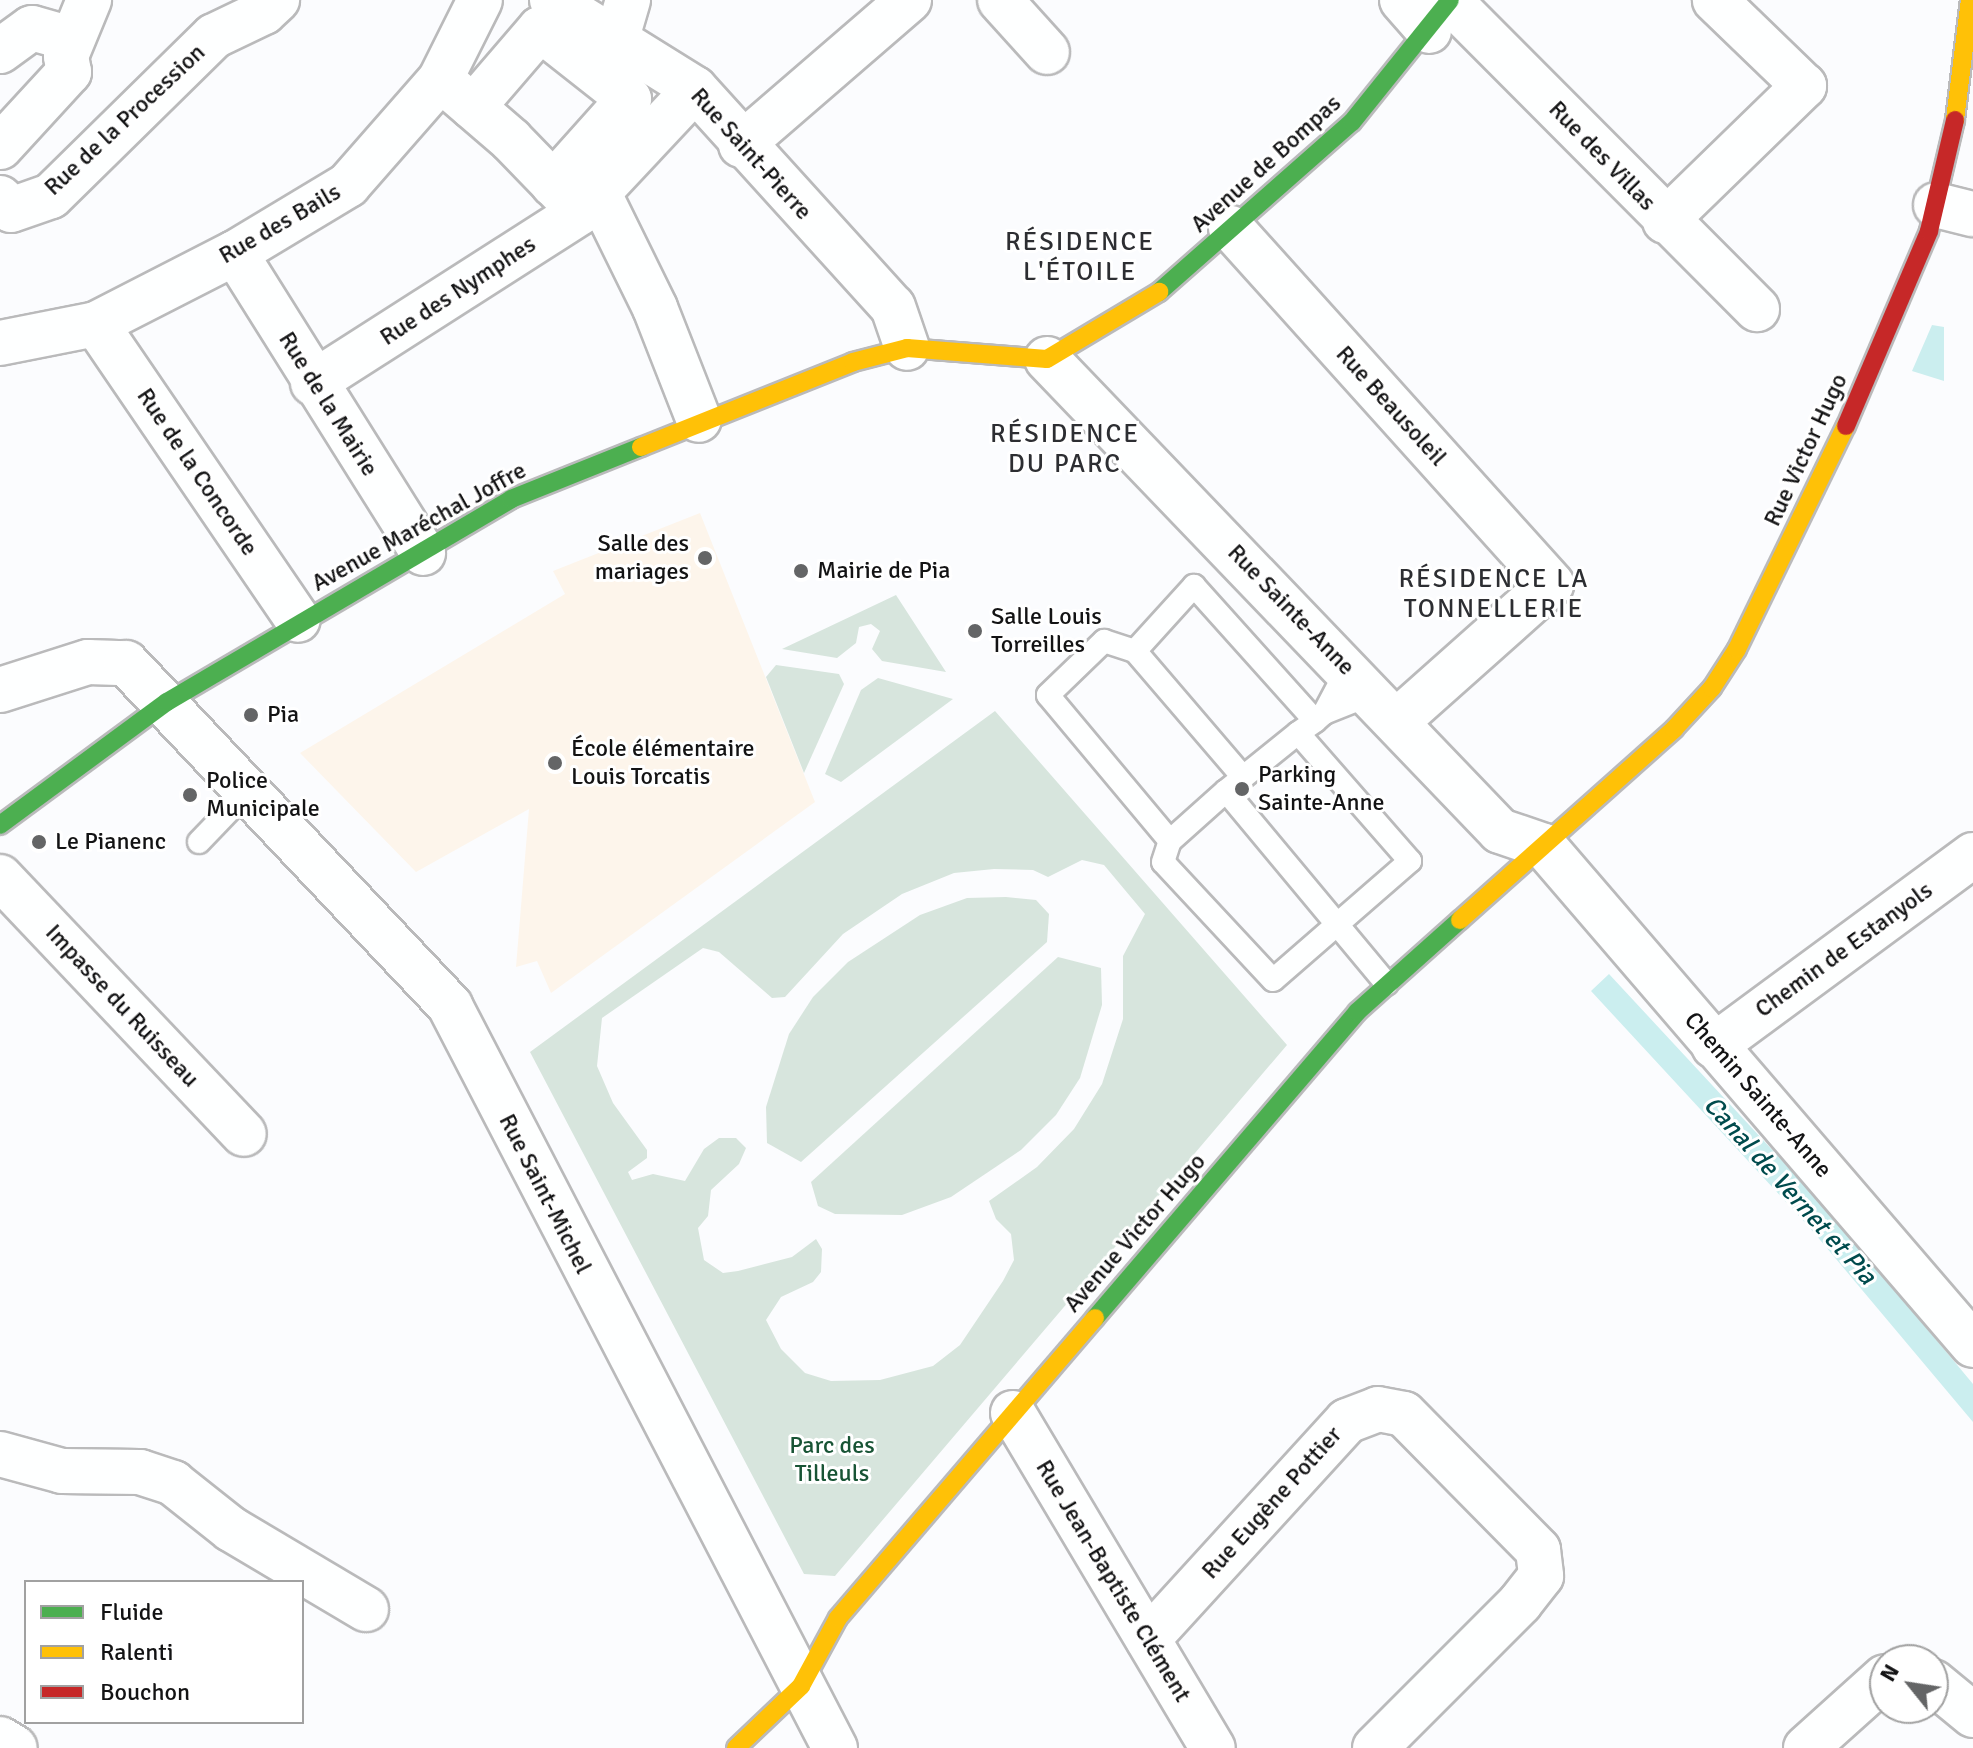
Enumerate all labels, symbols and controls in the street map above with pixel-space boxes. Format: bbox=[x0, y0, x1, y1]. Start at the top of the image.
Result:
street label: Rue de la Procession bbox=[39, 38, 211, 202]
street label: Rue Saint-Pierre bbox=[684, 82, 818, 226]
street label: Avenue de Bompas bbox=[1185, 89, 1347, 239]
street label: Rue des Villas bbox=[1542, 95, 1662, 217]
street label: Rue des Bails bbox=[214, 178, 346, 270]
district label: RÉSIDENCE L'ÉTOILE bbox=[1005, 227, 1155, 288]
street label: Rue des Nymphes bbox=[375, 230, 541, 352]
street label: Rue de la Mairie bbox=[272, 327, 384, 481]
street label: Rue Beausoleil bbox=[1330, 340, 1452, 472]
street label: Rue Victor Hugo bbox=[1758, 369, 1854, 531]
street label: Rue de la Concorde bbox=[130, 383, 264, 561]
district label: RÉSIDENCE DU PARC bbox=[990, 419, 1140, 480]
street label: Avenue Maréchal Joffre bbox=[307, 456, 531, 598]
place label: Salle des mariages bbox=[595, 530, 689, 586]
street label: Rue Sainte-Anne bbox=[1221, 539, 1361, 681]
marker: Salle des mariages bbox=[696, 549, 714, 567]
place label: Mairie de Pia bbox=[817, 557, 950, 585]
marker: Mairie de Pia bbox=[792, 562, 810, 580]
district label: RÉSIDENCE LA TONNELLERIE bbox=[1399, 564, 1589, 626]
place label: Salle Louis Torreilles bbox=[991, 603, 1102, 659]
marker: Salle Louis Torreilles bbox=[966, 622, 984, 640]
place label: Pia bbox=[267, 701, 299, 729]
marker: Pia bbox=[242, 706, 260, 724]
place label: École élémentaire Louis Torcatis bbox=[571, 735, 755, 791]
marker: École élémentaire Louis Torcatis bbox=[546, 754, 564, 772]
place label: Parking Sainte-Anne bbox=[1258, 761, 1385, 817]
place label: Police Municipale bbox=[206, 767, 320, 823]
marker: Parking Sainte-Anne bbox=[1233, 780, 1251, 798]
marker: Police Municipale bbox=[181, 786, 199, 804]
place label: Le Pianenc bbox=[55, 828, 166, 856]
marker: Le Pianenc bbox=[30, 833, 48, 851]
street label: Chemin de Estanyols bbox=[1750, 876, 1938, 1024]
street label: Impasse du Ruisseau bbox=[39, 919, 205, 1093]
street label: Chemin Sainte-Anne bbox=[1678, 1006, 1838, 1184]
water label: Canal de Vernet et Pia bbox=[1696, 1090, 1882, 1292]
street label: Rue Saint-Michel bbox=[492, 1109, 598, 1279]
street label: Avenue Victor Hugo bbox=[1058, 1148, 1212, 1318]
street label: Rue Eugène Pottier bbox=[1196, 1421, 1348, 1585]
park label: Parc des Tilleuls bbox=[789, 1432, 875, 1488]
street label: Rue Jean-Baptiste Clément bbox=[1029, 1455, 1197, 1707]
legend bbox=[24, 1580, 304, 1724]
text: Fluide bbox=[100, 1597, 164, 1627]
text: Ralenti bbox=[100, 1637, 173, 1667]
north arrow bbox=[1869, 1644, 1949, 1724]
text: N bbox=[1874, 1659, 1905, 1686]
text: Bouchon bbox=[100, 1677, 190, 1707]

